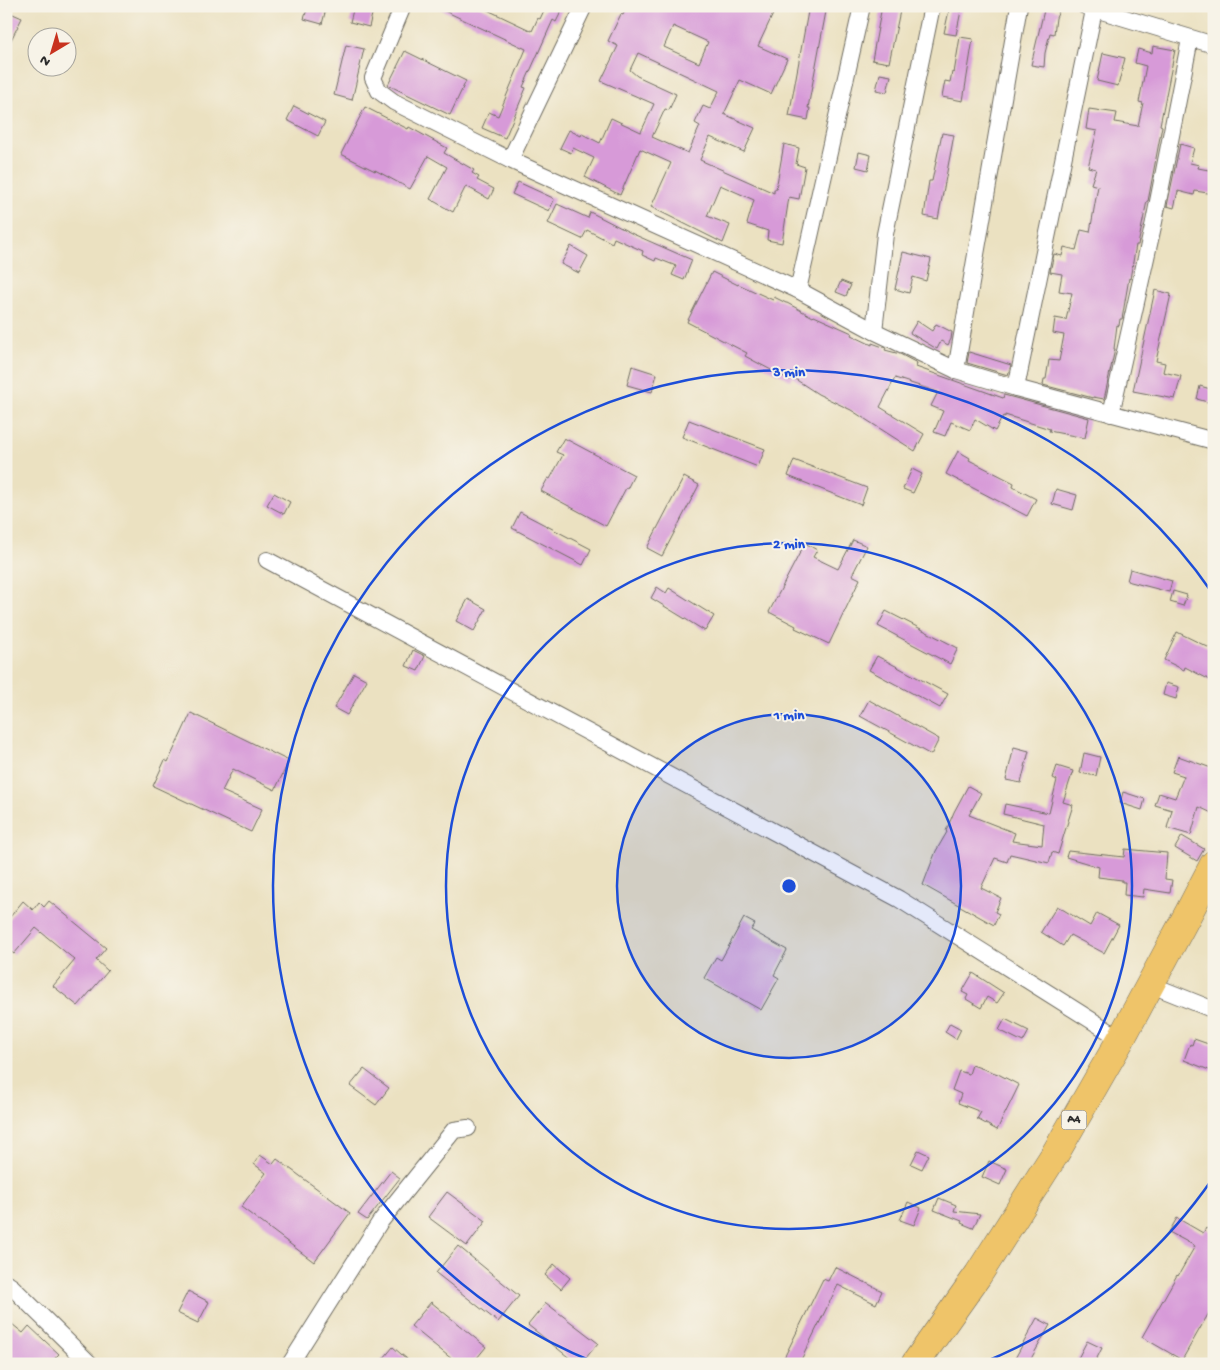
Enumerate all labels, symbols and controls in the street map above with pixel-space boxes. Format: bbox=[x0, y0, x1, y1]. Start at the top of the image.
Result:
north arrow bbox=[28, 28, 78, 78]
text: N bbox=[37, 51, 54, 70]
text: 3 min bbox=[772, 364, 806, 382]
text: 2 min bbox=[773, 536, 806, 554]
text: 1 min bbox=[773, 707, 805, 725]
centre of rings bbox=[780, 877, 798, 895]
road number: A4 bbox=[1062, 1110, 1086, 1130]

